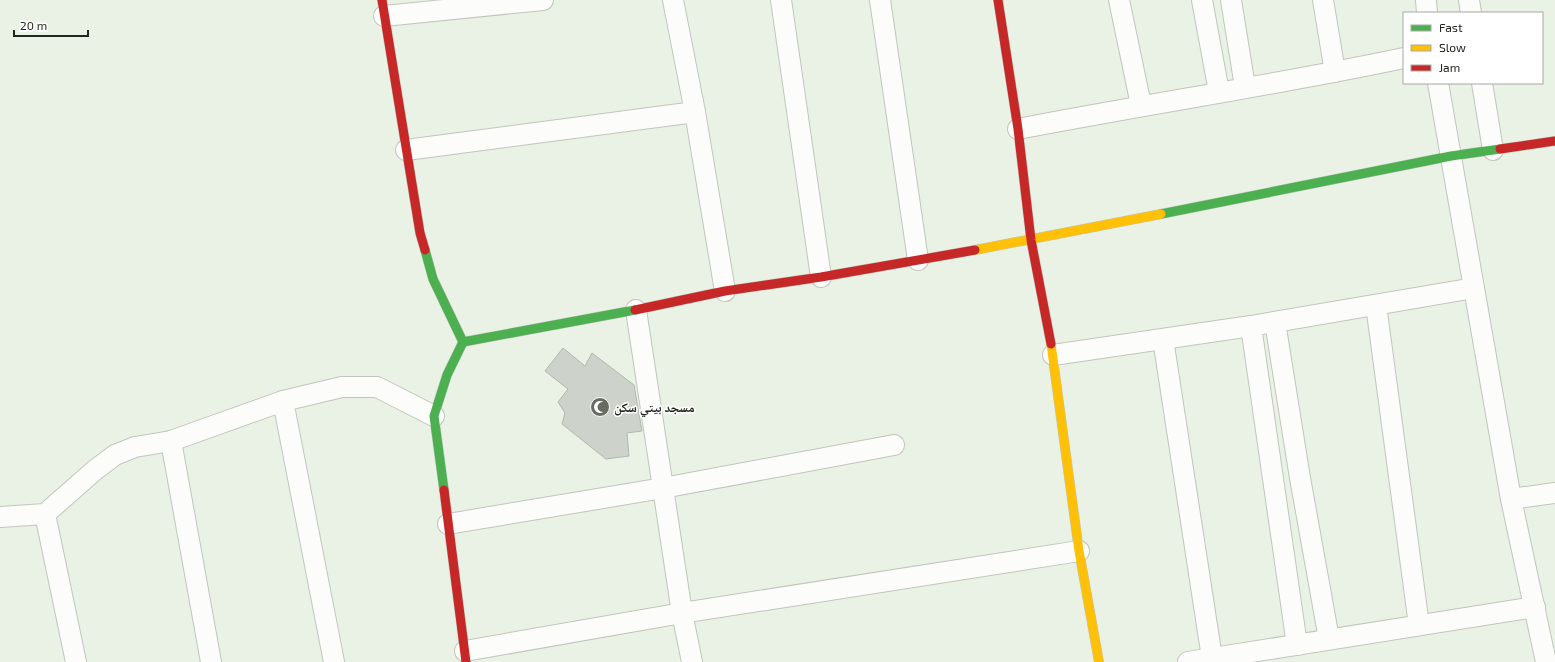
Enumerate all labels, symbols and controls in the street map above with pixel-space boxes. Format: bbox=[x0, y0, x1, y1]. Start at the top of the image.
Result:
scale bar bbox=[14, 12, 88, 38]
legend bbox=[1403, 12, 1543, 84]
text: 20 m bbox=[20, 18, 47, 32]
text: Fast bbox=[1439, 20, 1463, 34]
text: Slow bbox=[1439, 40, 1466, 54]
text: Jam bbox=[1439, 60, 1460, 74]
mosque icon: مسجد بيتي سكن bbox=[589, 396, 611, 418]
place label: مسجد بيتي سكن bbox=[614, 399, 695, 418]

